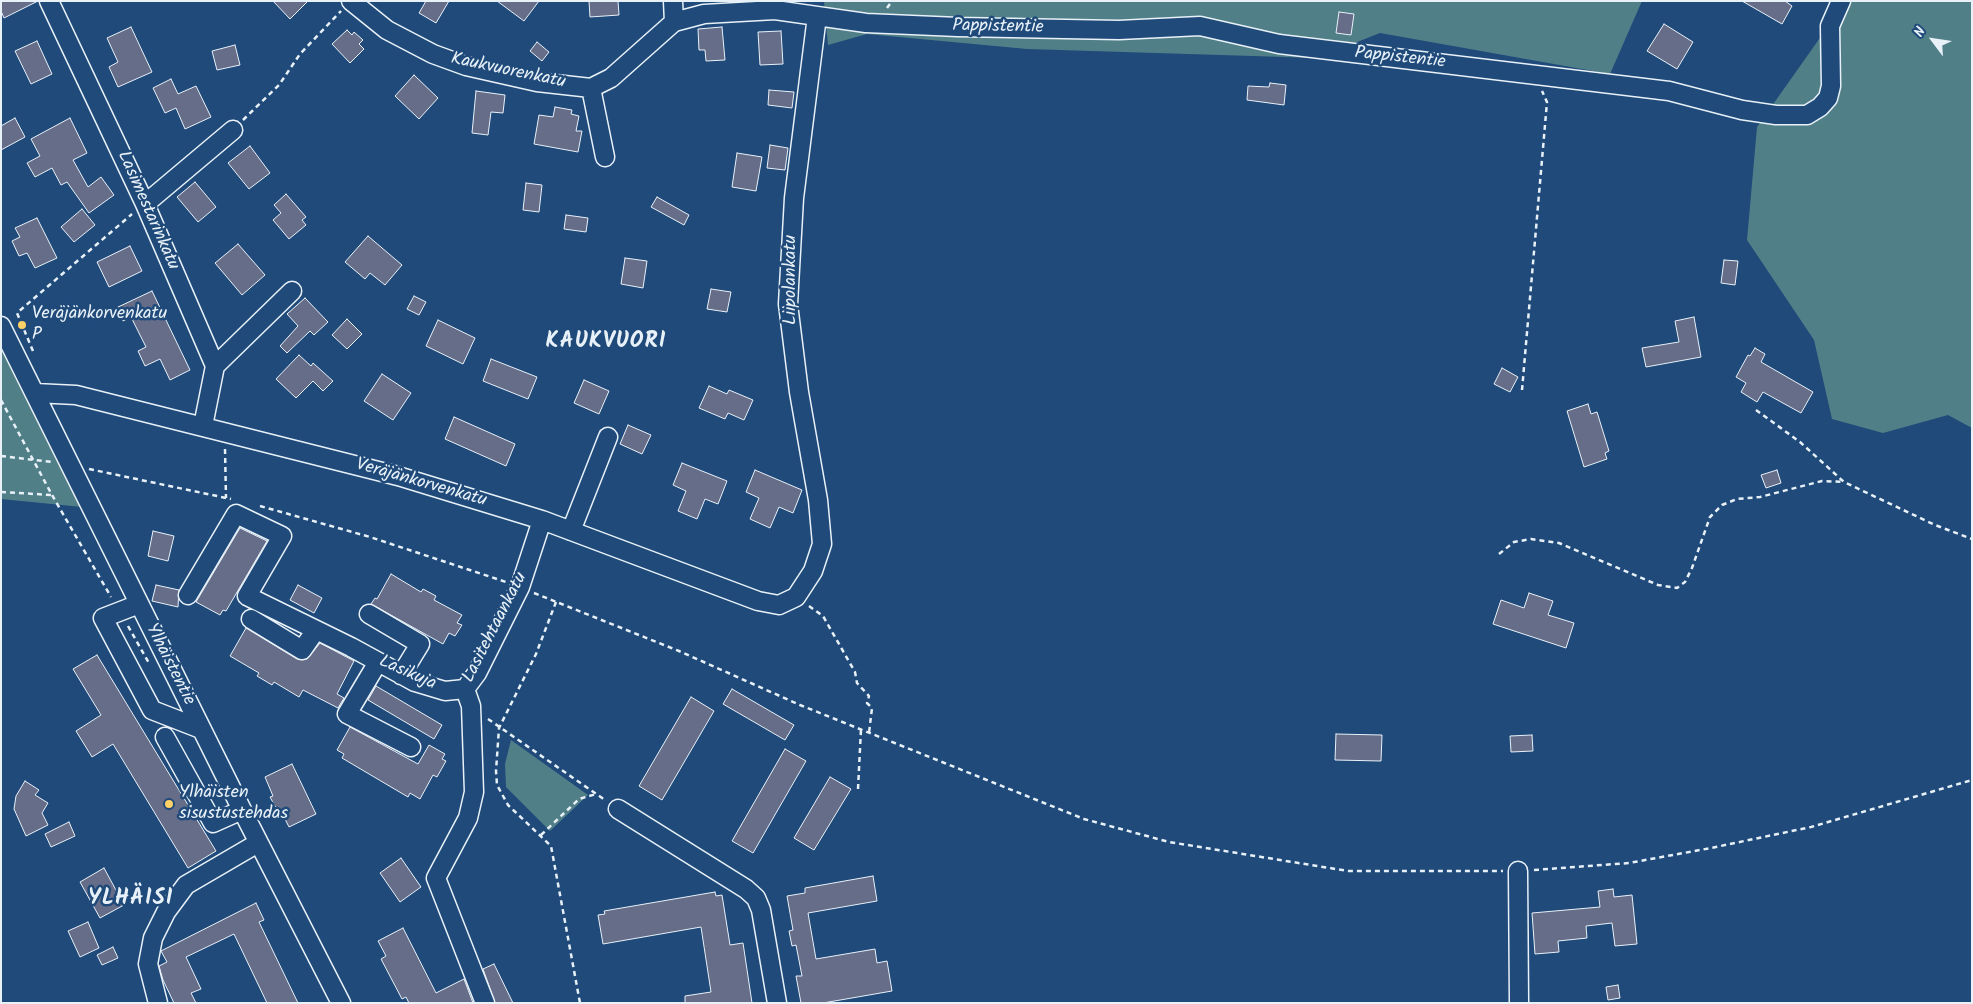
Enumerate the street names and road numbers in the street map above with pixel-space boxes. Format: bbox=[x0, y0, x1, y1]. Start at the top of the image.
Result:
street label: Pappistentie bbox=[952, 16, 1044, 40]
street label: Pappistentie bbox=[1353, 43, 1447, 75]
street label: Kaukvuorenkatu bbox=[449, 49, 567, 95]
street label: Lasimestarinkatu bbox=[111, 148, 183, 274]
street label: Liipolankatu bbox=[781, 235, 803, 325]
street label: Veräjänkorvenkatu bbox=[353, 455, 489, 513]
street label: Lasitehtaankatu bbox=[459, 569, 533, 687]
street label: Ylhäistentie bbox=[139, 621, 199, 709]
street label: Lasikuja bbox=[375, 652, 439, 696]

